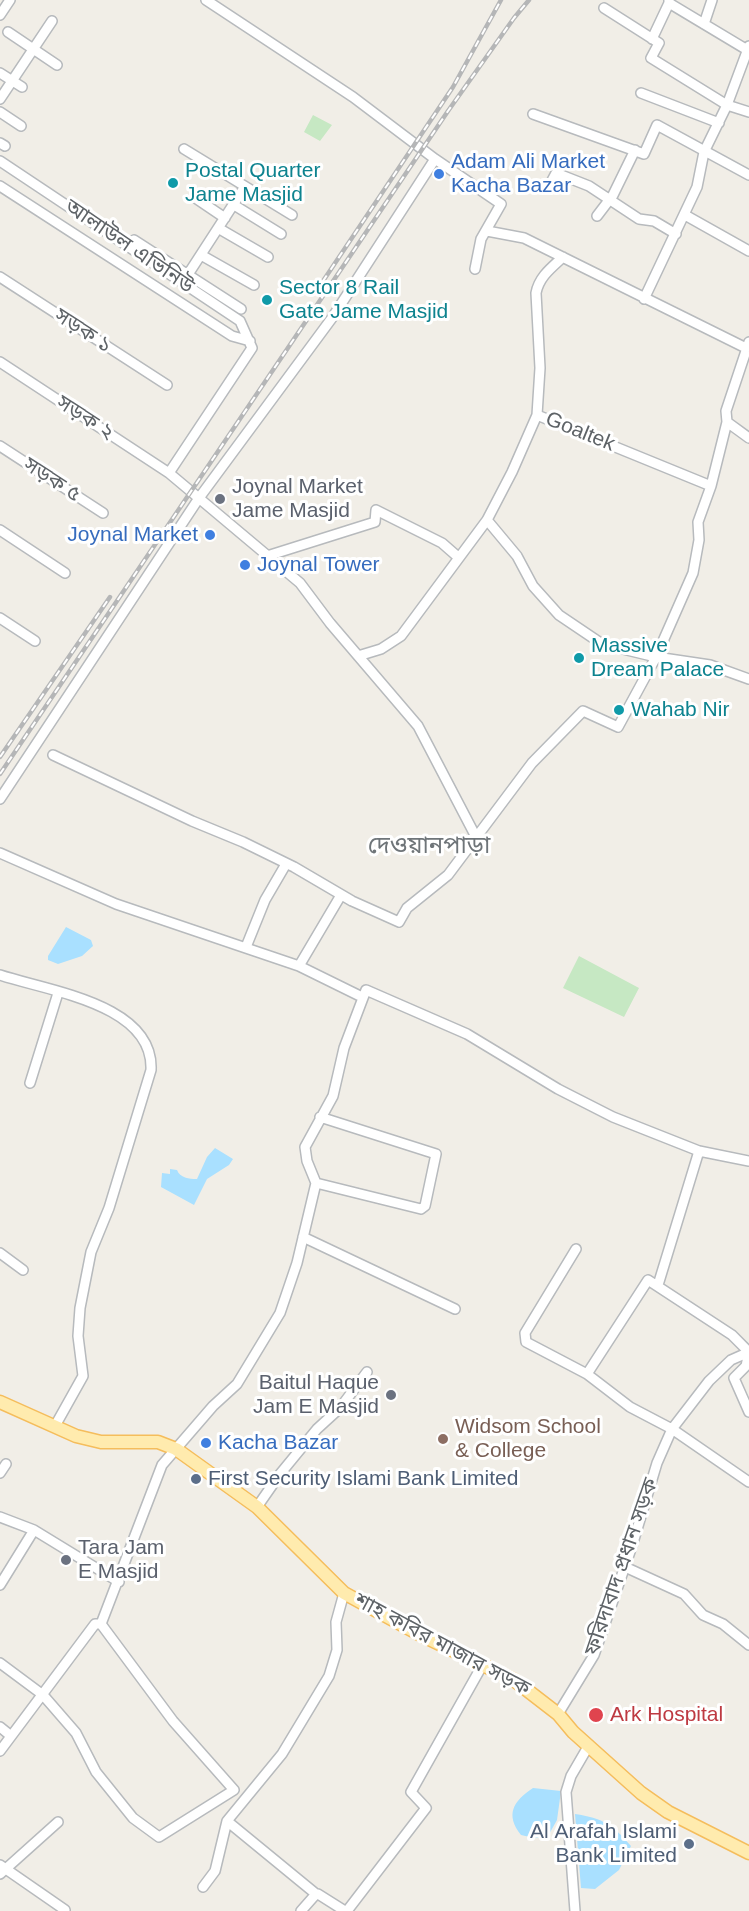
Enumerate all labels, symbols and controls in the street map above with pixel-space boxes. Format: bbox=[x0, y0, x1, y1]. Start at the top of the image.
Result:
place label: Adam Ali Market Kacha Bazar bbox=[451, 149, 605, 199]
place label: Postal Quarter Jame Masjid bbox=[185, 158, 320, 208]
marker: Adam Ali Market Kacha Bazar bbox=[432, 167, 446, 181]
marker: Postal Quarter Jame Masjid bbox=[166, 176, 180, 190]
street label: আলাউল এভিনিউ bbox=[60, 195, 198, 299]
place label: Sector 8 Rail Gate Jame Masjid bbox=[279, 275, 448, 325]
marker: Sector 8 Rail Gate Jame Masjid bbox=[260, 293, 274, 307]
street label: সড়ক ১ bbox=[50, 303, 116, 359]
street label: সড়ক ২ bbox=[52, 390, 118, 446]
street label: Goaltek bbox=[542, 407, 618, 457]
street label: সড়ক ৫ bbox=[19, 452, 85, 508]
place label: Joynal Market Jame Masjid bbox=[232, 474, 363, 524]
marker: Joynal Market Jame Masjid bbox=[213, 492, 227, 506]
place label: Joynal Market bbox=[67, 522, 198, 548]
marker: Joynal Market bbox=[203, 528, 217, 542]
place label: Joynal Tower bbox=[257, 552, 380, 578]
marker: Joynal Tower bbox=[238, 558, 252, 572]
place label: Massive Dream Palace bbox=[591, 633, 724, 683]
marker: Massive Dream Palace bbox=[572, 651, 586, 665]
place label: Wahab Nir bbox=[631, 697, 729, 723]
marker: Wahab Nir bbox=[612, 703, 626, 717]
district label: দেওয়ানপাড়া bbox=[368, 832, 490, 860]
place label: Baitul Haque Jam E Masjid bbox=[253, 1370, 379, 1420]
marker: Baitul Haque Jam E Masjid bbox=[384, 1388, 398, 1402]
place label: Widsom School & College bbox=[455, 1414, 601, 1464]
place label: Kacha Bazar bbox=[218, 1430, 338, 1456]
marker: Widsom School & College bbox=[436, 1432, 450, 1446]
marker: Kacha Bazar bbox=[199, 1436, 213, 1450]
place label: First Security Islami Bank Limited bbox=[208, 1466, 518, 1492]
marker: First Security Islami Bank Limited bbox=[189, 1472, 203, 1486]
street label: ফরিদাবাদ প্রধান সড়ক bbox=[580, 1475, 664, 1659]
place label: Tara Jam E Masjid bbox=[78, 1535, 164, 1585]
marker: Tara Jam E Masjid bbox=[59, 1553, 73, 1567]
street label: শাহ কবির মাজার সড়ক bbox=[350, 1588, 534, 1702]
place label: Ark Hospital bbox=[610, 1702, 723, 1728]
marker: Ark Hospital bbox=[587, 1706, 605, 1724]
place label: Al Arafah Islami Bank Limited bbox=[530, 1819, 677, 1869]
marker: Al Arafah Islami Bank Limited bbox=[682, 1837, 696, 1851]

